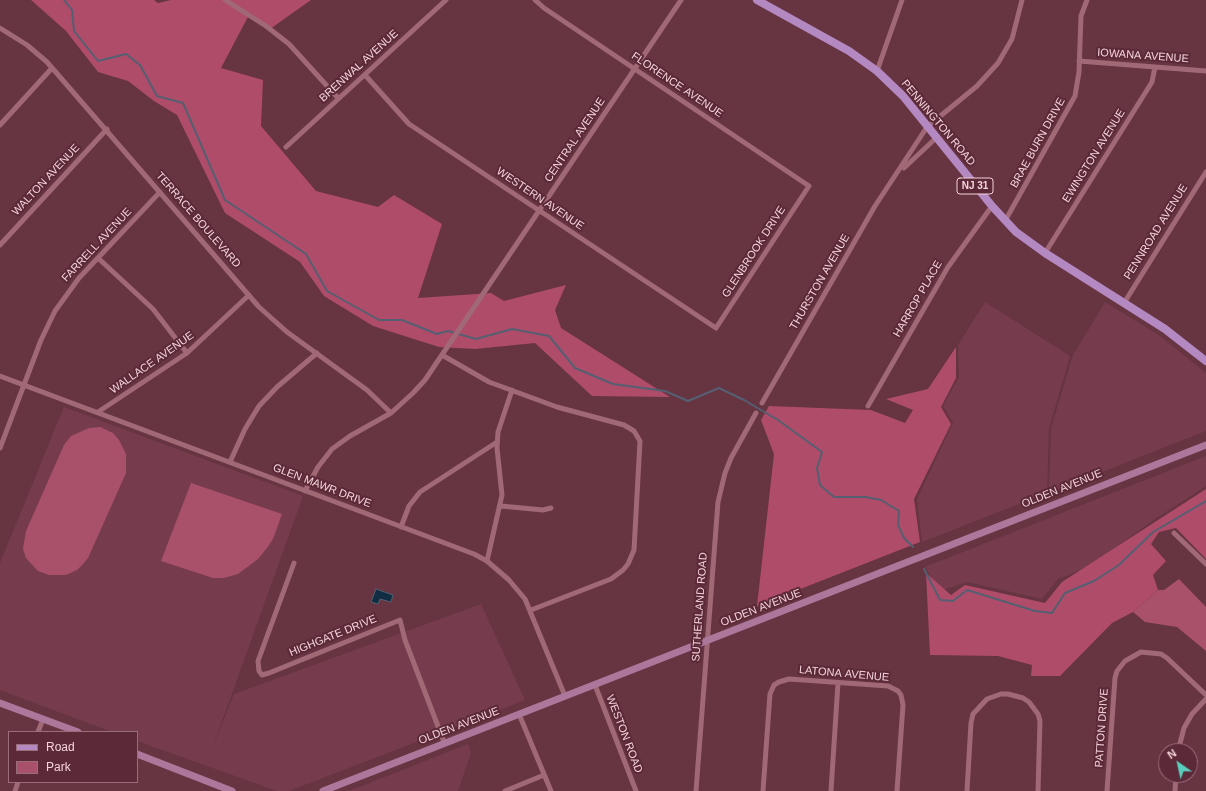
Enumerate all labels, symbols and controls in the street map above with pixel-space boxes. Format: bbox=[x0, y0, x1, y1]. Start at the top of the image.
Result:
street label: BRENWAL AVENUE bbox=[317, 27, 401, 105]
street label: IOWANA AVENUE bbox=[1097, 46, 1189, 66]
street label: FLORENCE AVENUE bbox=[629, 50, 725, 120]
street label: PENNINGTON ROAD bbox=[898, 77, 978, 169]
street label: CENTRAL AVENUE bbox=[542, 95, 608, 185]
street label: BRAE BURN DRIVE bbox=[1008, 96, 1068, 190]
street label: EWINGTON AVENUE bbox=[1060, 107, 1128, 205]
street label: WALTON AVENUE bbox=[9, 141, 83, 219]
street label: WESTERN AVENUE bbox=[494, 165, 586, 233]
street label: TERRACE BOULEVARD bbox=[153, 169, 243, 271]
road number: NJ 31 bbox=[957, 178, 993, 194]
street label: PENNROAD AVENUE bbox=[1121, 182, 1191, 282]
street label: GLENBROOK DRIVE bbox=[720, 204, 788, 300]
street label: FARRELL AVENUE bbox=[59, 205, 135, 285]
street label: THURSTON AVENUE bbox=[787, 232, 853, 332]
street label: HARROP PLACE bbox=[891, 258, 945, 340]
street label: WALLACE AVENUE bbox=[107, 329, 197, 397]
street label: GLEN MAWR DRIVE bbox=[271, 461, 373, 511]
street label: OLDEN AVENUE bbox=[1020, 467, 1104, 511]
street label: SUTHERLAND ROAD bbox=[690, 552, 710, 662]
street label: OLDEN AVENUE bbox=[719, 587, 803, 629]
street label: HIGHGATE DRIVE bbox=[287, 612, 379, 660]
street label: LATONA AVENUE bbox=[798, 663, 890, 685]
street label: PATTON DRIVE bbox=[1093, 688, 1111, 768]
street label: WESTON ROAD bbox=[603, 693, 645, 775]
street label: OLDEN AVENUE bbox=[417, 705, 501, 747]
legend bbox=[8, 731, 138, 783]
text: Road bbox=[46, 740, 75, 754]
north arrow bbox=[1158, 743, 1198, 783]
text: N bbox=[1165, 747, 1178, 761]
text: Park bbox=[46, 760, 71, 774]

